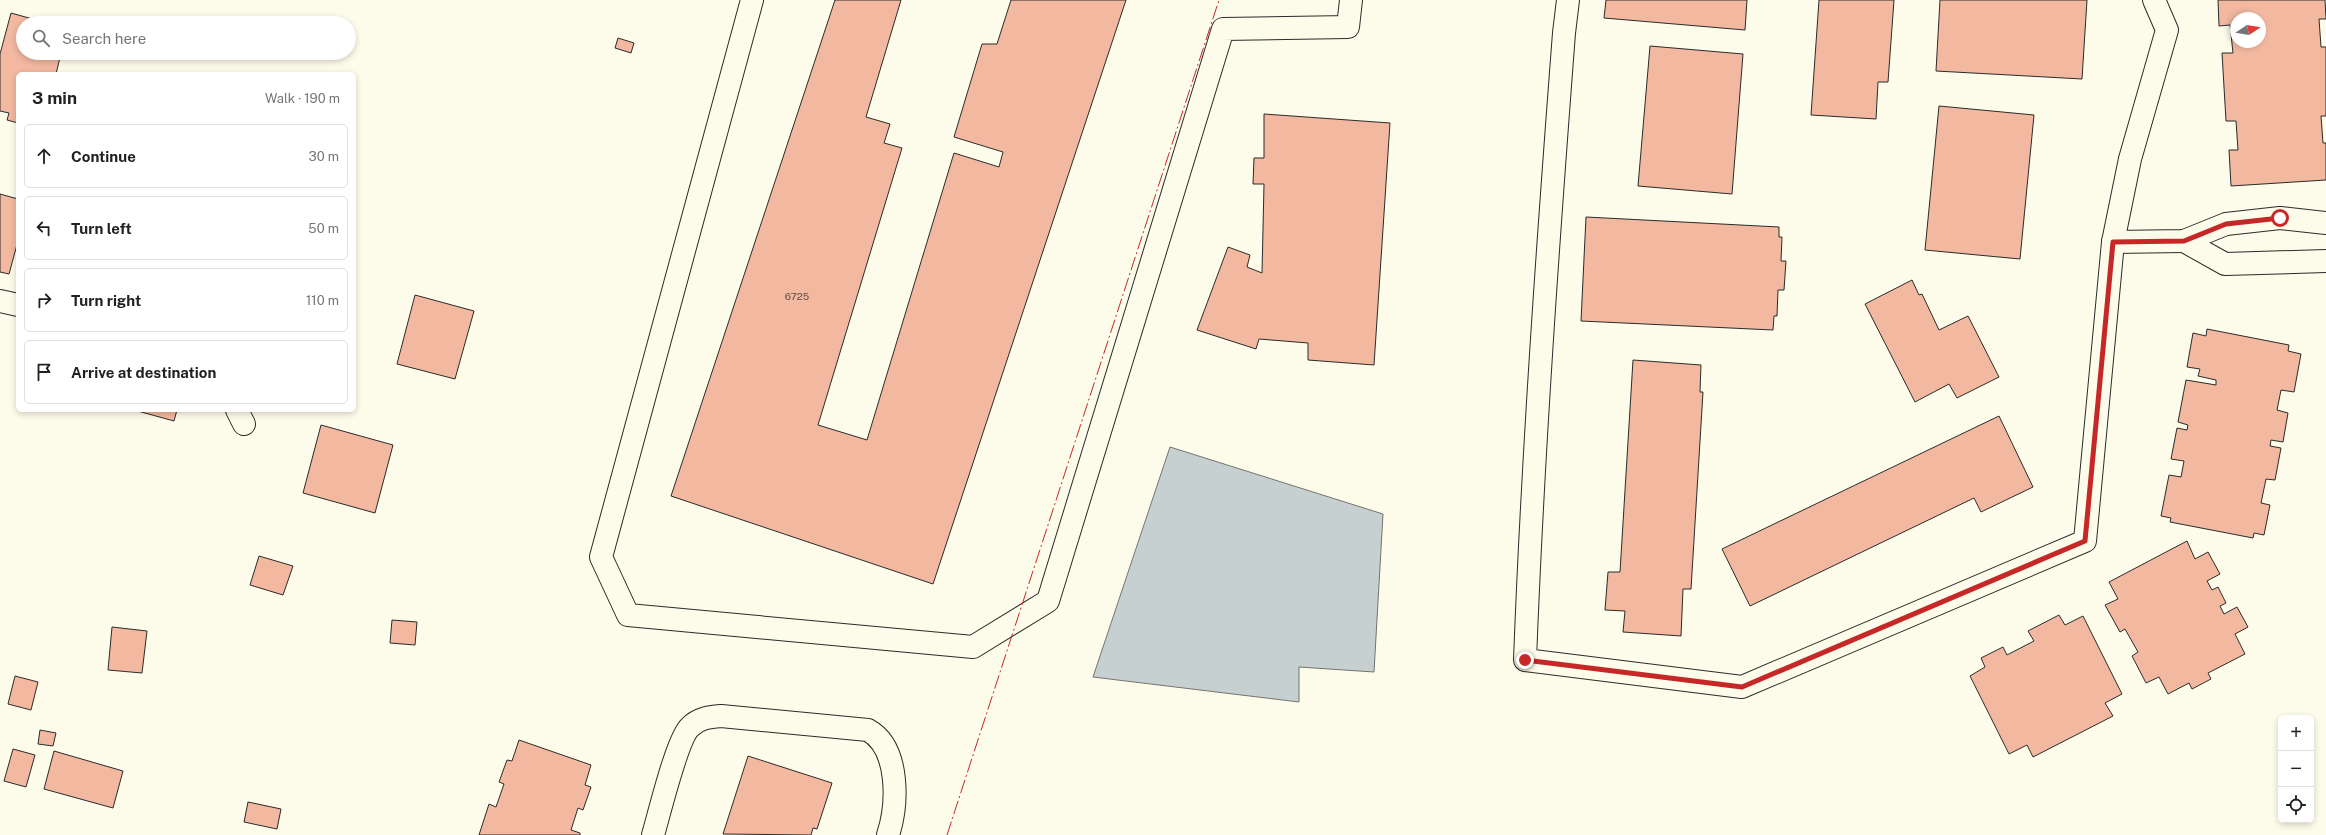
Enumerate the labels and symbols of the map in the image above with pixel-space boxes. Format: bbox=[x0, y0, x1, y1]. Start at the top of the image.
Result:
north arrow bbox=[2230, 12, 2266, 48]
route start bbox=[2271, 209, 2289, 227]
house number: 6725 bbox=[785, 290, 809, 302]
route end bbox=[1516, 651, 1534, 669]

